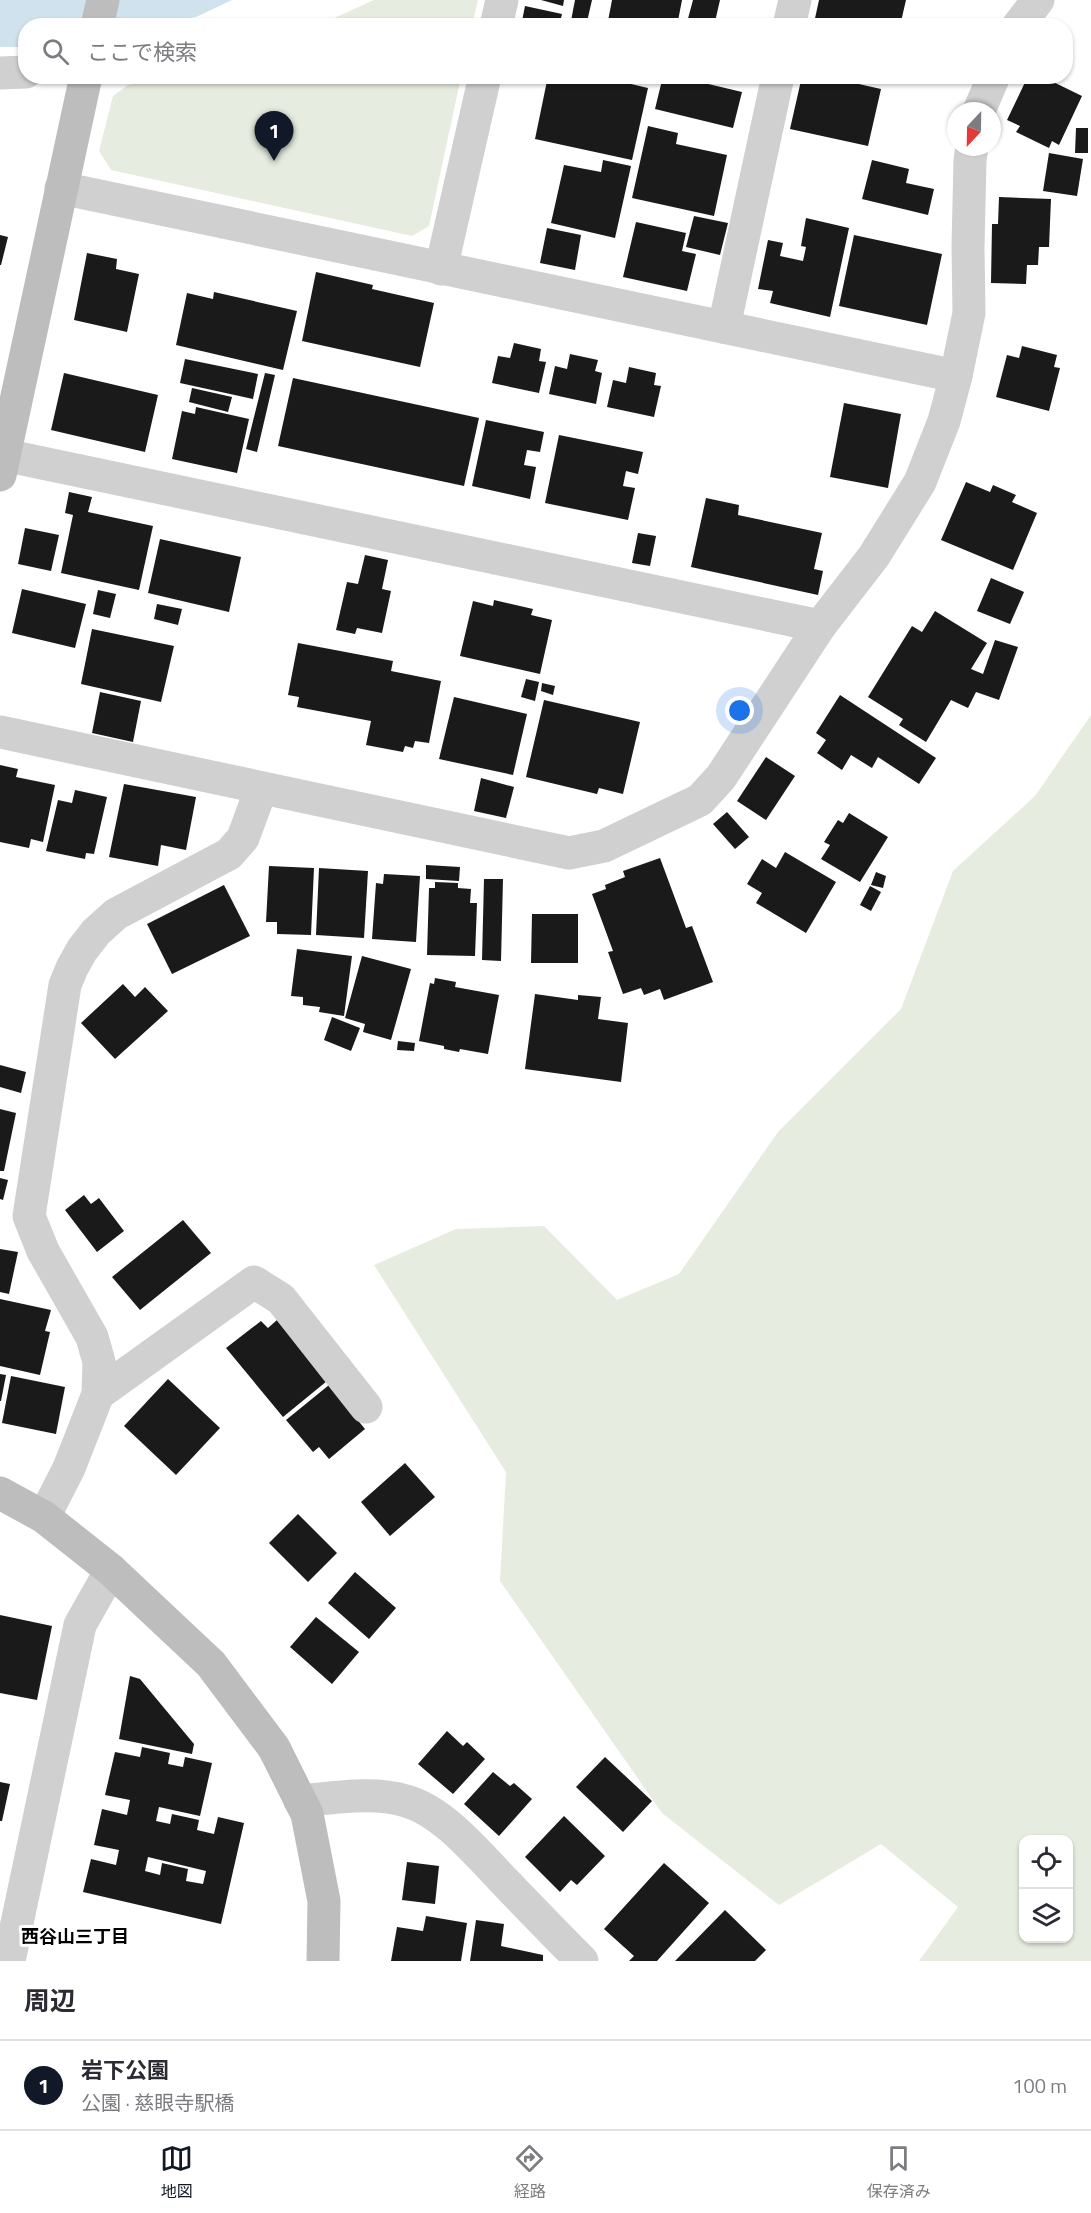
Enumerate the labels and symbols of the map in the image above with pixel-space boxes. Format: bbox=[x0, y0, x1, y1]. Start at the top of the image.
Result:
north arrow bbox=[947, 102, 1001, 156]
pin: 1 bbox=[254, 112, 294, 161]
your location bbox=[725, 696, 754, 725]
district label: 西谷山三丁目 bbox=[21, 1923, 129, 1950]

